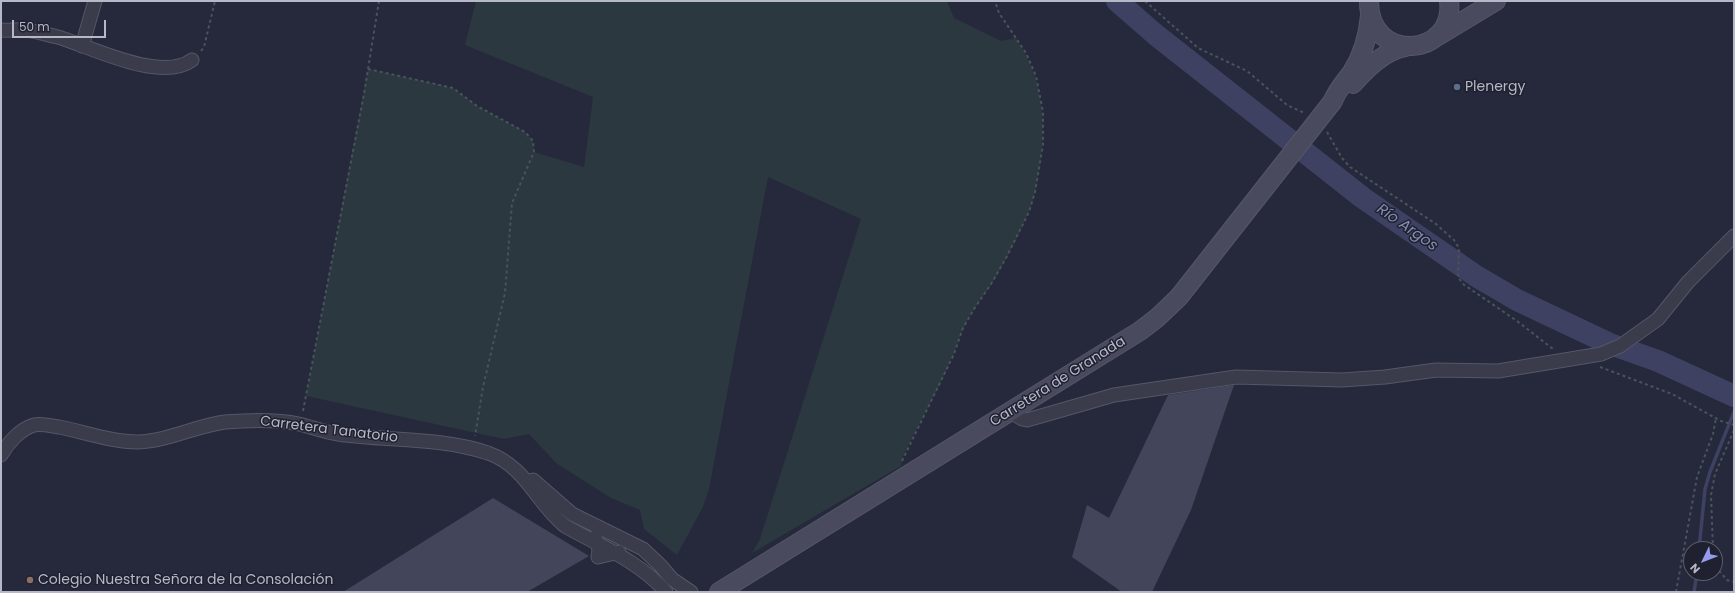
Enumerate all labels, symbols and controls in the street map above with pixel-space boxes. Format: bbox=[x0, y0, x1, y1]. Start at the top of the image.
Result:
scale bar bbox=[14, 12, 108, 38]
text: 50 m bbox=[19, 18, 50, 35]
place label: Plenergy bbox=[1465, 79, 1525, 95]
marker: Plenergy bbox=[1452, 82, 1462, 92]
water label: Río Argos bbox=[1373, 201, 1441, 255]
street label: Carretera de Granada bbox=[987, 333, 1129, 431]
street label: Carretera Tanatorio bbox=[259, 413, 399, 447]
north arrow bbox=[1683, 541, 1723, 581]
text: N bbox=[1686, 560, 1704, 577]
place label: Colegio Nuestra Señora de la Consolación bbox=[38, 572, 333, 588]
marker: Colegio Nuestra Señora de la Consolación bbox=[25, 575, 35, 585]

